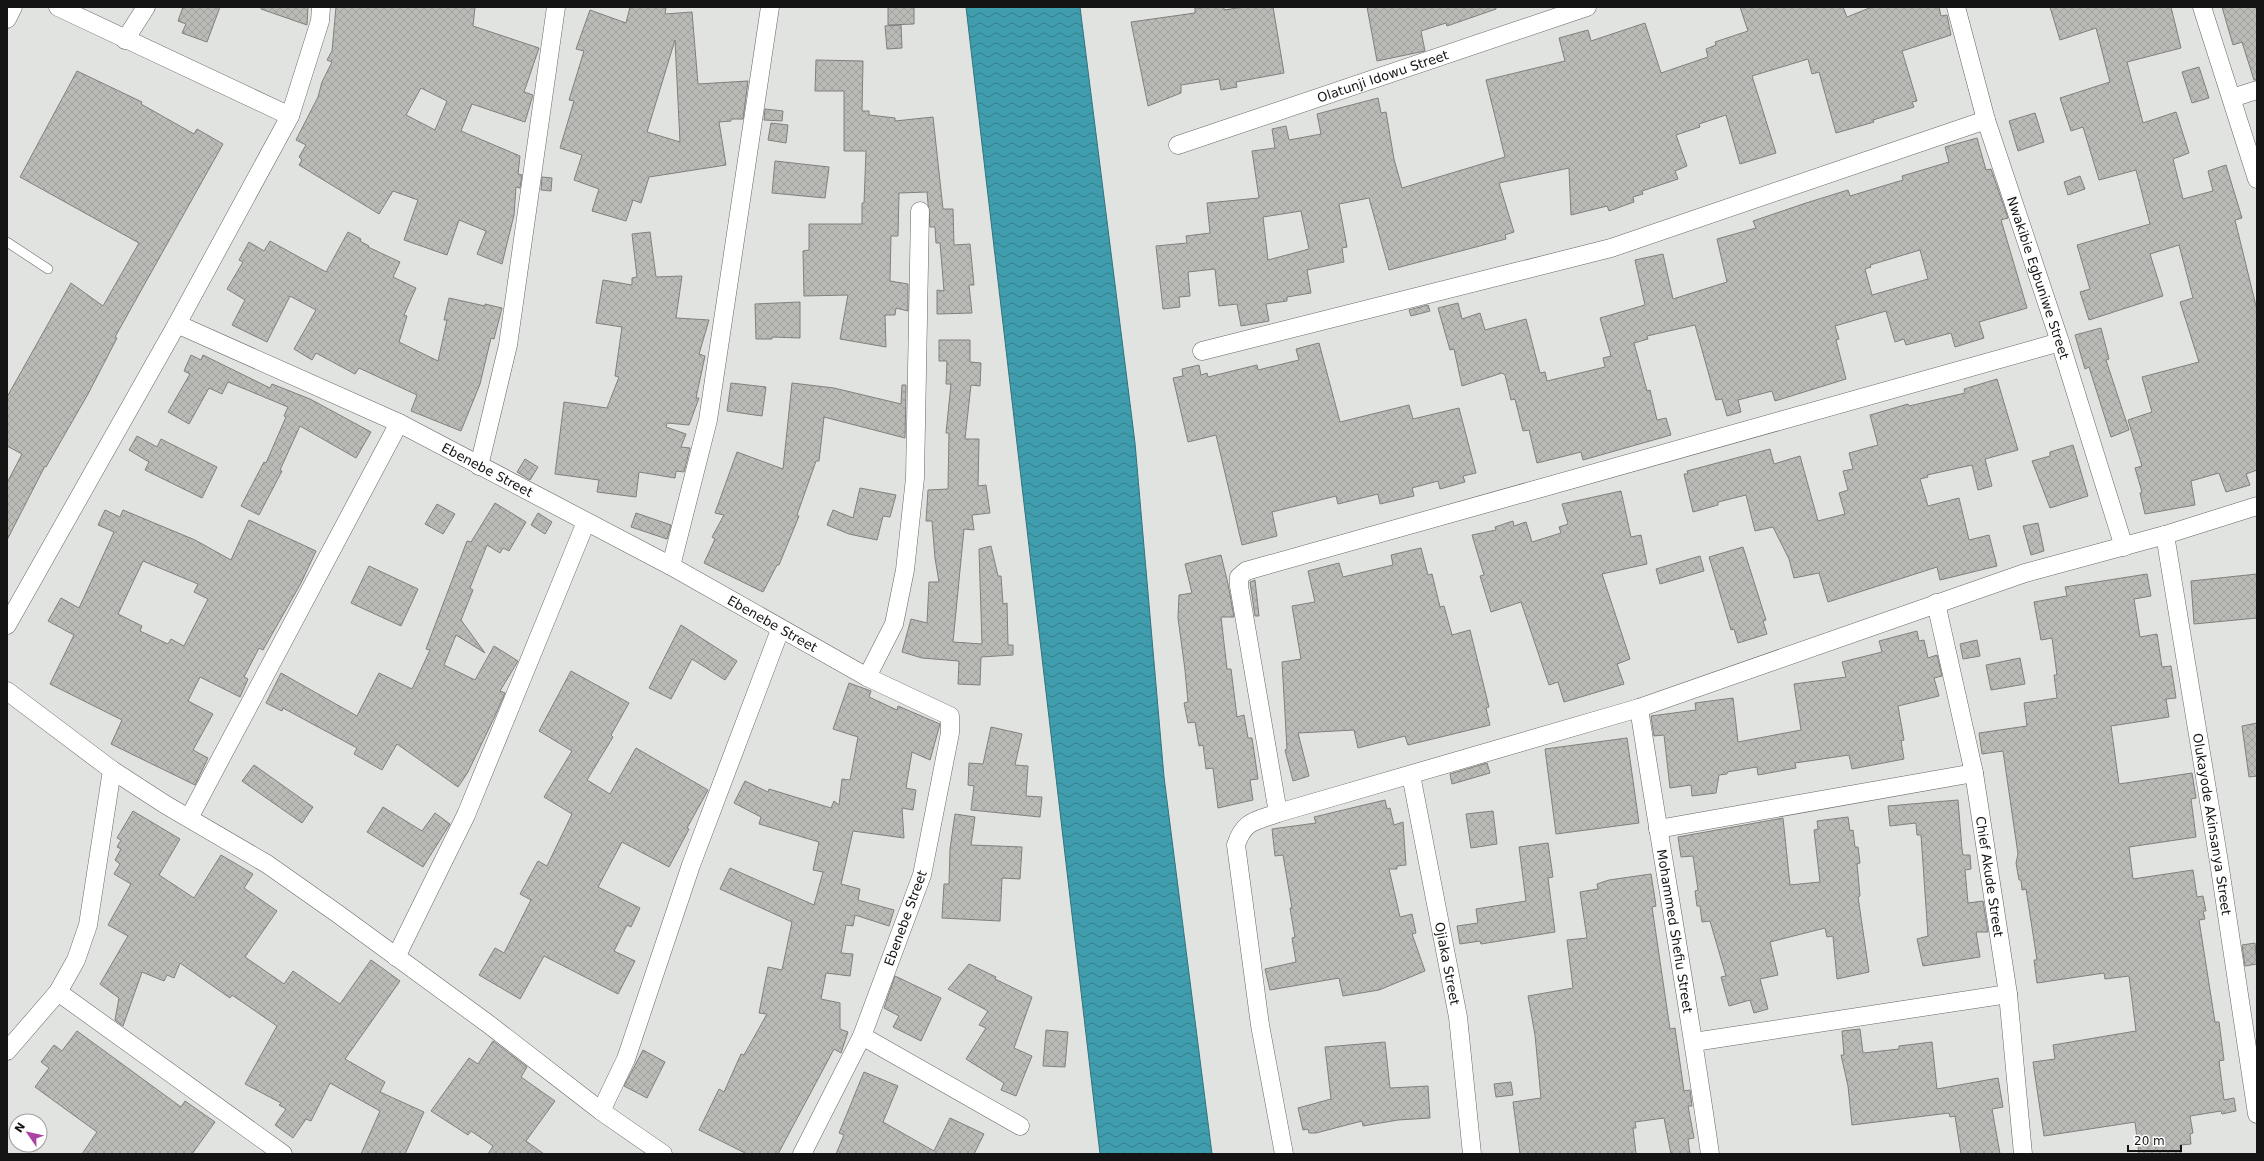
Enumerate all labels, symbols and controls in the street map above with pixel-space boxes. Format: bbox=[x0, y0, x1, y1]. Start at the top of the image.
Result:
street label: Olatunji Idowu Street bbox=[1315, 47, 1450, 106]
street label: Nwakibie Egbuniwe Street bbox=[2004, 194, 2072, 361]
street label: Ebenebe Street bbox=[439, 440, 535, 500]
street label: Ebenebe Street bbox=[725, 593, 820, 655]
street label: Olukayode Akinsanya Street bbox=[2190, 732, 2234, 916]
street label: Chief Akude Street bbox=[1973, 815, 2006, 938]
street label: Mohammed Shefiu Street bbox=[1654, 848, 1696, 1014]
street label: Ebenebe Street bbox=[881, 868, 930, 968]
street label: Ojiaka Street bbox=[1432, 921, 1463, 1006]
north arrow bbox=[8, 1113, 48, 1153]
text: N bbox=[12, 1120, 28, 1135]
scale bar bbox=[2128, 1127, 2181, 1153]
text: 20 m bbox=[2134, 1134, 2165, 1148]

